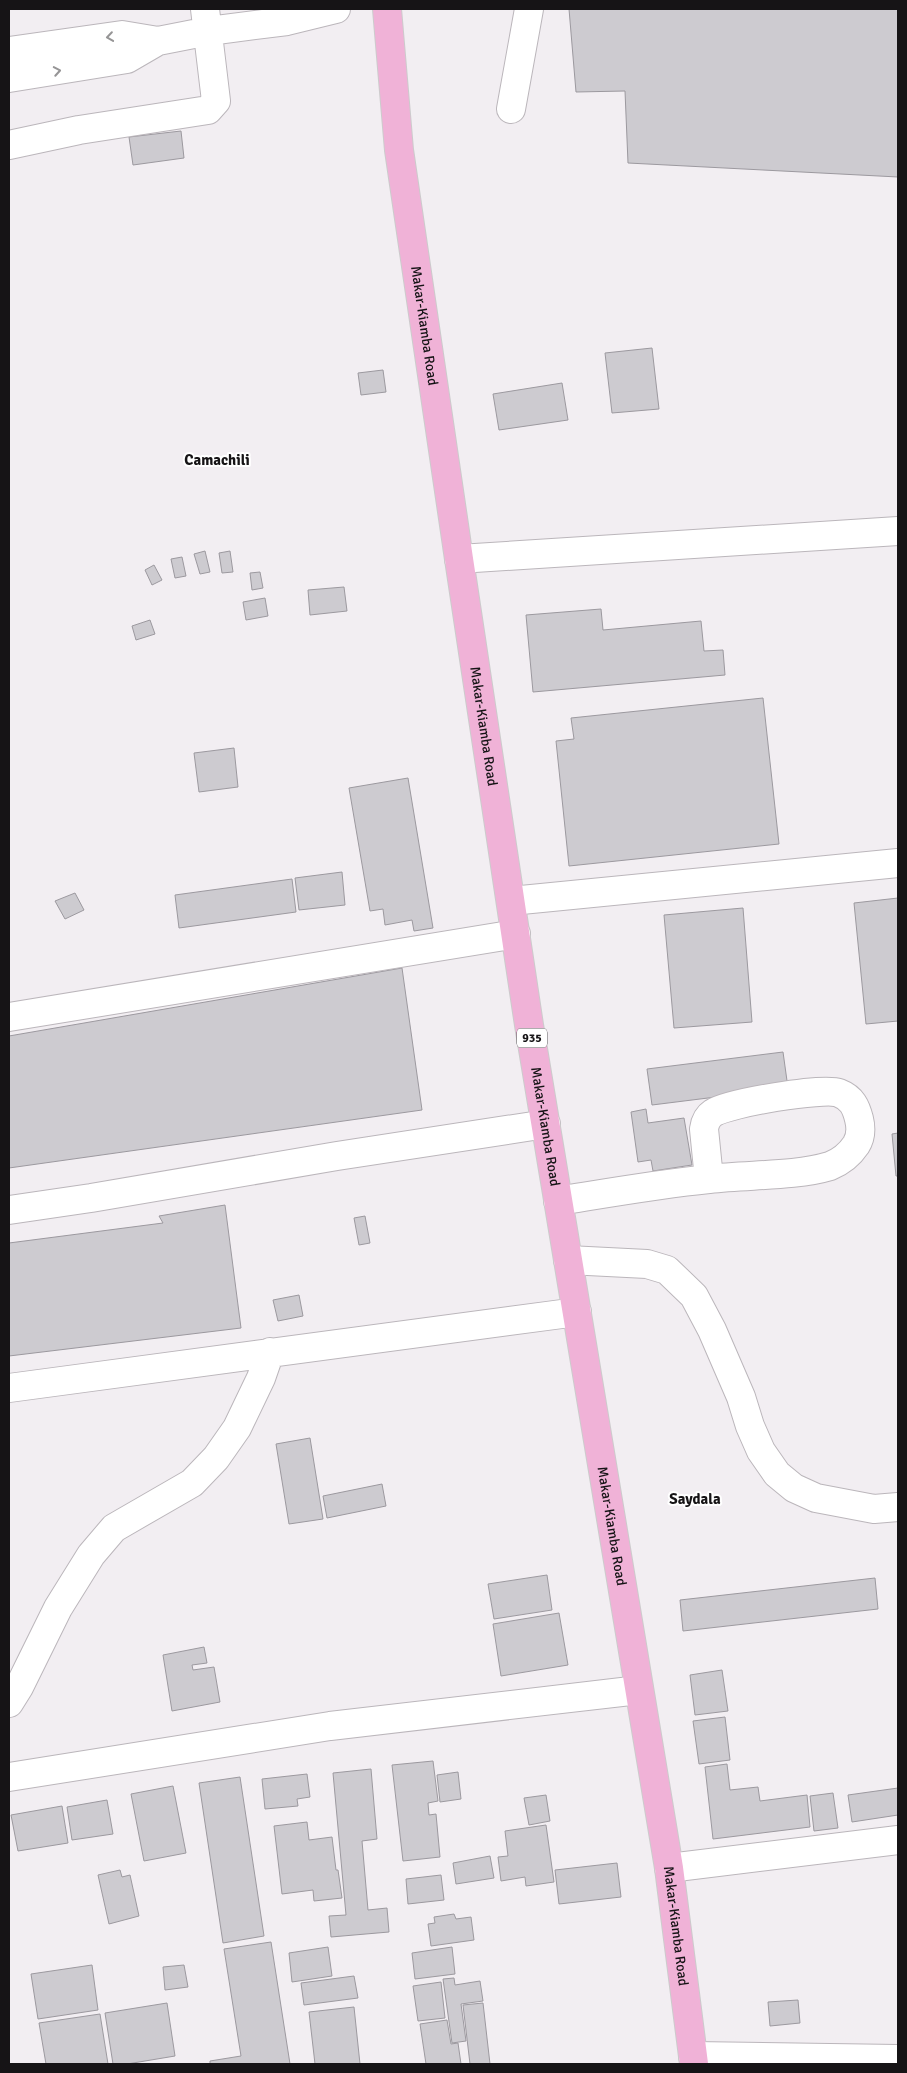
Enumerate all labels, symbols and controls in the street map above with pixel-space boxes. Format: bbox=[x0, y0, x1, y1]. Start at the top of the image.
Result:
one-way arrow bbox=[106, 31, 114, 42]
one-way arrow bbox=[53, 66, 61, 76]
street label: Makar-Kiamba Road bbox=[408, 265, 442, 387]
district label: Camachili bbox=[184, 451, 250, 469]
street label: Makar-Kiamba Road bbox=[467, 665, 501, 787]
road number: 935 bbox=[517, 1028, 547, 1048]
street label: Makar-Kiamba Road bbox=[528, 1066, 564, 1187]
street label: Makar-Kiamba Road bbox=[594, 1465, 630, 1587]
district label: Saydala bbox=[669, 1490, 721, 1508]
street label: Makar-Kiamba Road bbox=[660, 1865, 692, 1987]

